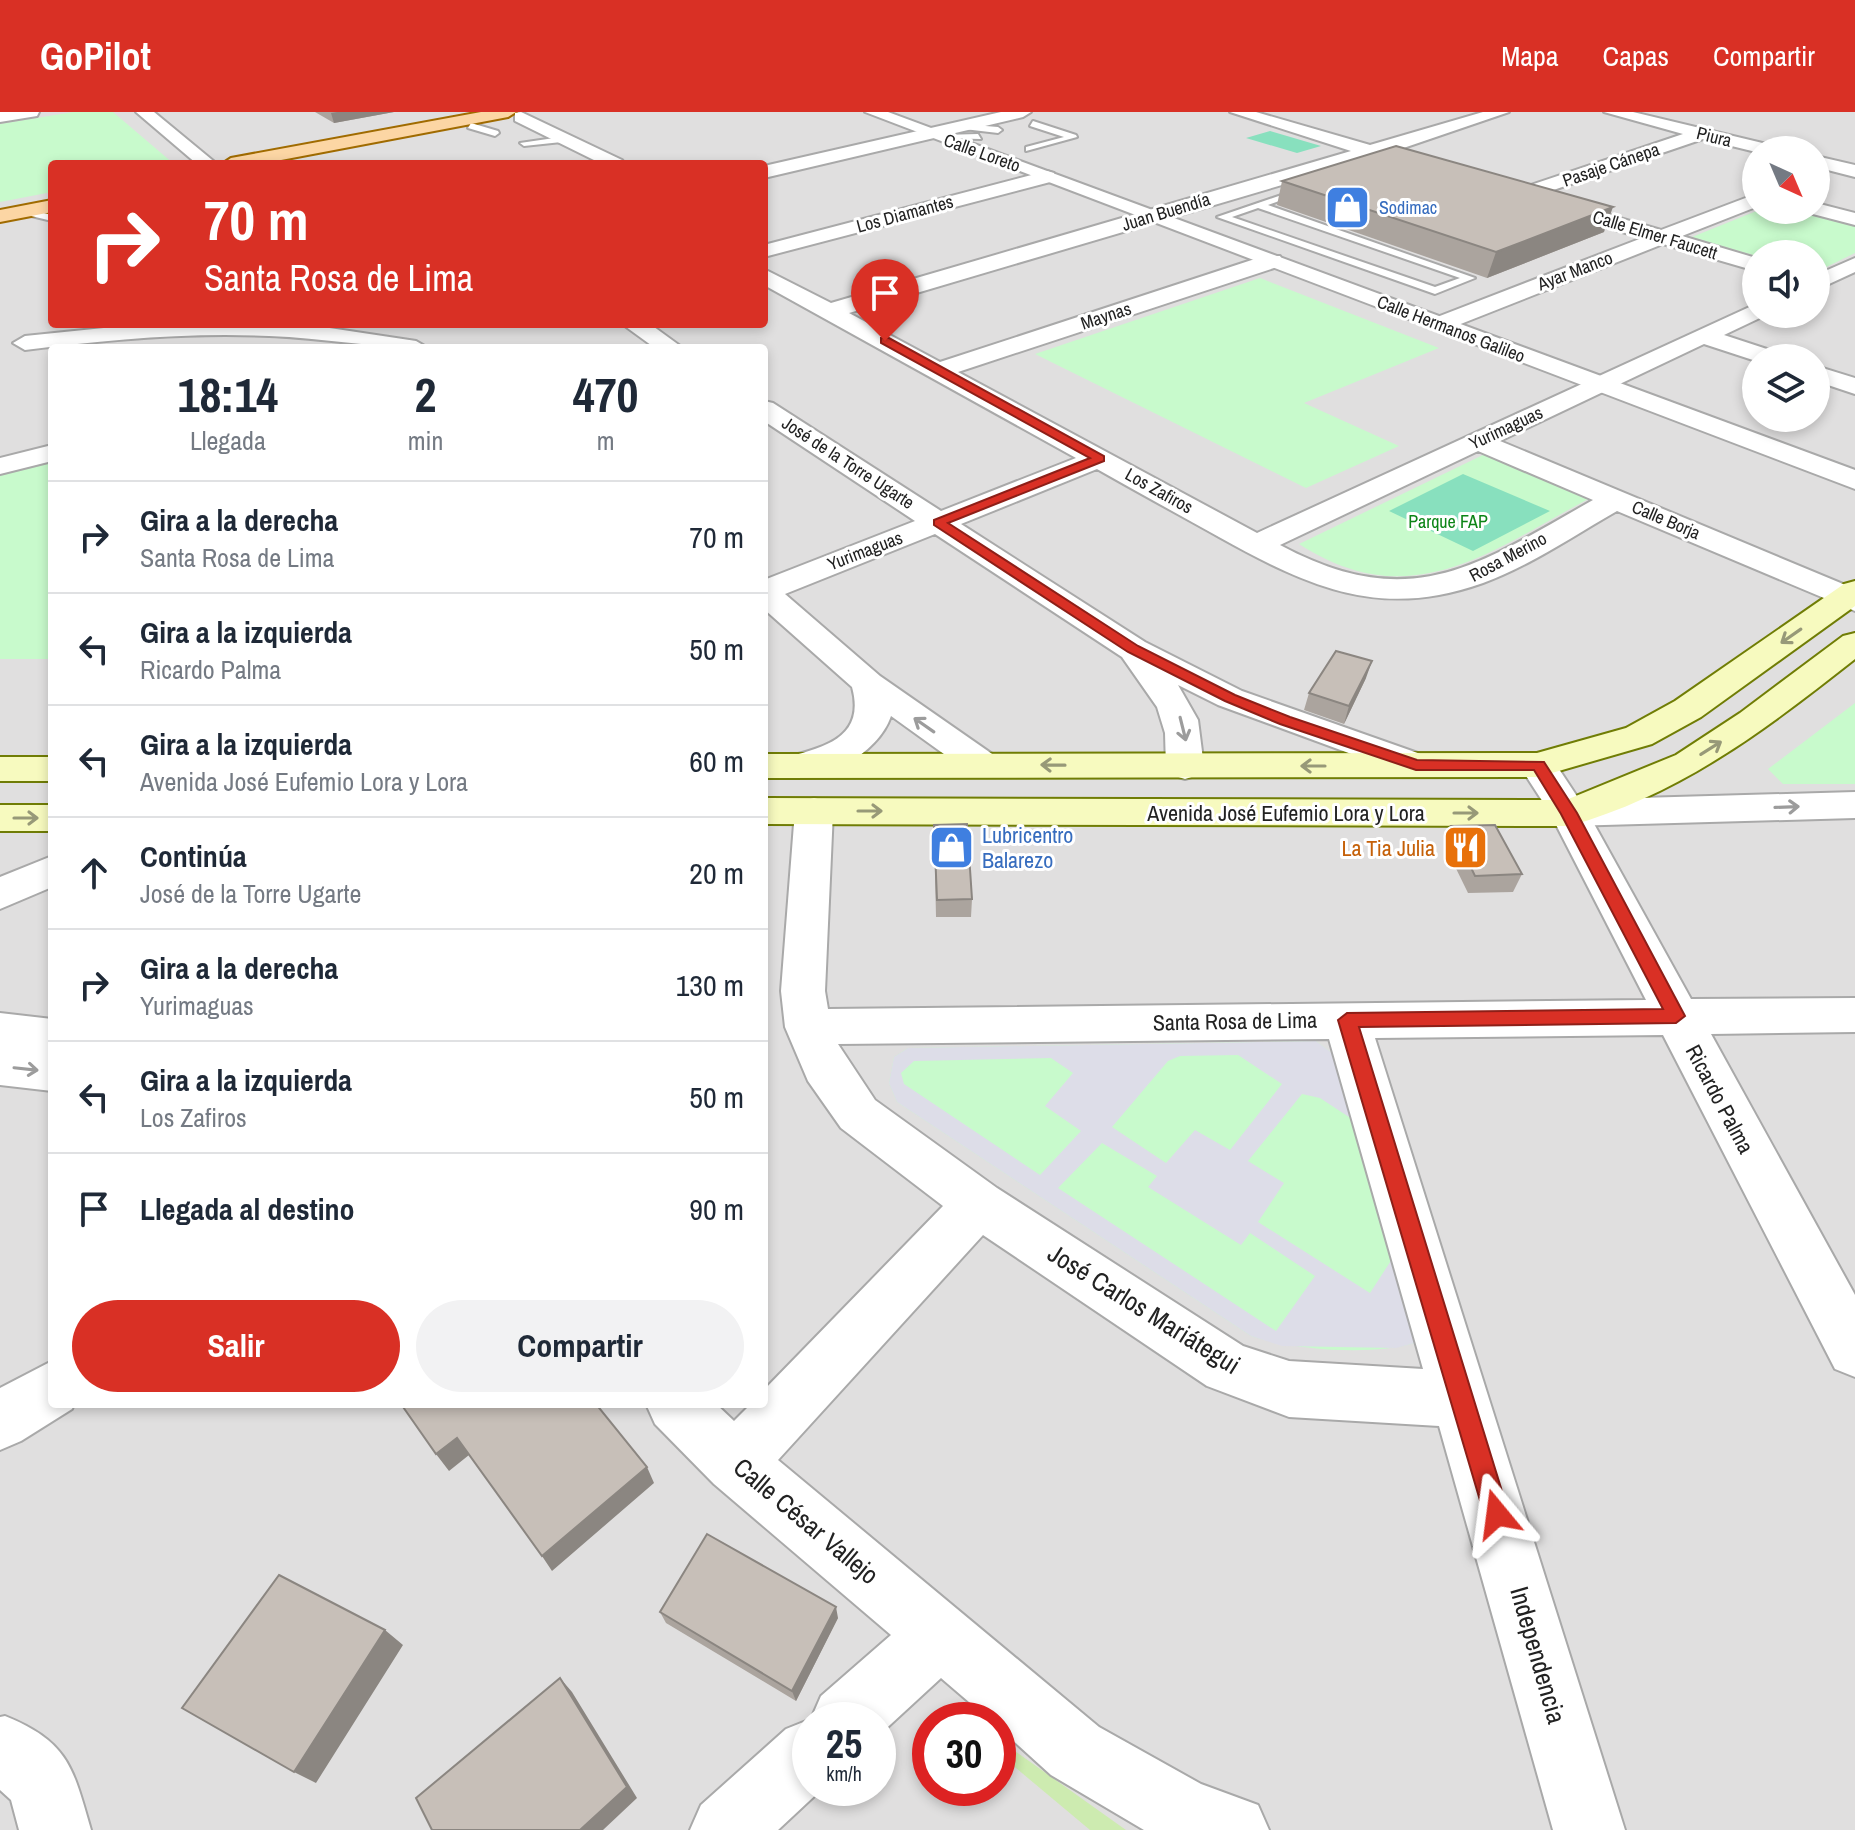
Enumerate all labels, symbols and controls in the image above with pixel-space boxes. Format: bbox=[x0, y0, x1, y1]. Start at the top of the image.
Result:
text: GoPilot bbox=[40, 31, 151, 82]
text: Mapa bbox=[1501, 37, 1559, 75]
text: Capas bbox=[1603, 37, 1669, 75]
text: Compartir bbox=[1713, 37, 1815, 75]
street label: Piura bbox=[1694, 120, 1734, 153]
street label: Calle Loreto bbox=[941, 127, 1024, 178]
street label: Pasaje Cánepa bbox=[1559, 136, 1663, 193]
north arrow bbox=[1742, 136, 1830, 224]
map controls bbox=[1742, 136, 1830, 432]
text: 70 m bbox=[204, 182, 309, 257]
shop icon: Sodimac bbox=[1324, 184, 1372, 232]
street label: Juan Buendía bbox=[1119, 186, 1213, 237]
street label: Los Diamantes bbox=[854, 189, 956, 238]
icon: right bbox=[72, 192, 176, 296]
place label: Sodimac bbox=[1379, 195, 1437, 220]
street label: Calle Elmer Faucett bbox=[1590, 204, 1720, 265]
button: sound bbox=[1742, 240, 1830, 328]
street label: Ayar Manco bbox=[1533, 245, 1616, 297]
text: Santa Rosa de Lima bbox=[204, 254, 473, 302]
pin bbox=[851, 259, 919, 341]
icon: arrive bbox=[863, 271, 907, 315]
street label: Calle Hermanos Galileo bbox=[1374, 289, 1529, 368]
street label: Maynas bbox=[1077, 296, 1134, 335]
button: layers bbox=[1742, 344, 1830, 432]
text: 18:14 bbox=[178, 362, 278, 427]
text: 2 bbox=[415, 362, 436, 427]
text: 470 bbox=[573, 362, 638, 427]
street label: Yurimaguas bbox=[1465, 400, 1547, 456]
street label: José de la Torre Ugarte bbox=[777, 410, 919, 515]
text: Llegada bbox=[190, 423, 266, 458]
text: min bbox=[408, 423, 443, 458]
text: m bbox=[597, 423, 615, 458]
street label: Los Zafiros bbox=[1121, 462, 1198, 519]
street label: Calle Borja bbox=[1628, 494, 1704, 545]
text: Gira a la derecha bbox=[140, 500, 338, 540]
park label: Parque FAP bbox=[1408, 509, 1488, 534]
icon: right bbox=[72, 515, 116, 559]
text: 70 m bbox=[689, 517, 744, 557]
street label: Yurimaguas bbox=[824, 525, 906, 576]
street label: Rosa Merino bbox=[1465, 526, 1551, 587]
text: Santa Rosa de Lima bbox=[140, 540, 334, 575]
text: Gira a la izquierda bbox=[140, 612, 352, 652]
icon: left bbox=[72, 627, 116, 671]
one-way arrow bbox=[1781, 628, 1803, 644]
text: 50 m bbox=[689, 629, 744, 669]
text: Ricardo Palma bbox=[140, 652, 281, 687]
one-way arrow bbox=[1176, 715, 1191, 741]
one-way arrow bbox=[914, 717, 936, 733]
text: Gira a la izquierda bbox=[140, 724, 352, 764]
icon: left bbox=[72, 739, 116, 783]
one-way arrow bbox=[1700, 740, 1722, 757]
text: 60 m bbox=[689, 741, 744, 781]
one-way arrow bbox=[1040, 757, 1067, 773]
one-way arrow bbox=[1300, 758, 1327, 774]
text: Avenida José Eufemio Lora y Lora bbox=[140, 764, 468, 799]
street label: Avenida José Eufemio Lora y Lora bbox=[1146, 798, 1425, 828]
one-way arrow bbox=[1773, 800, 1800, 815]
one-way arrow bbox=[856, 803, 883, 819]
one-way arrow bbox=[1452, 805, 1479, 821]
one-way arrow bbox=[12, 810, 39, 826]
place label: Lubricentro Balarezo bbox=[982, 820, 1073, 875]
shop icon: Lubricentro Balarezo bbox=[927, 824, 975, 872]
restaurant icon: La Tia Julia bbox=[1442, 824, 1490, 872]
place label: La Tia Julia bbox=[1341, 833, 1435, 863]
text: Continúa bbox=[140, 836, 247, 876]
icon: ahead bbox=[72, 851, 116, 895]
text: 20 m bbox=[689, 853, 744, 893]
text: José de la Torre Ugarte bbox=[140, 876, 361, 911]
text: Gira a la derecha bbox=[140, 948, 338, 988]
icon: right bbox=[72, 963, 116, 1007]
text: 130 m bbox=[676, 965, 744, 1005]
text: Yurimaguas bbox=[140, 988, 254, 1023]
street label: Santa Rosa de Lima bbox=[1153, 1005, 1317, 1037]
street label: Ricardo Palma bbox=[1679, 1039, 1761, 1159]
text: Gira a la izquierda bbox=[140, 1060, 352, 1100]
one-way arrow bbox=[12, 1062, 39, 1077]
icon: left bbox=[72, 1075, 116, 1119]
text: 50 m bbox=[689, 1077, 744, 1117]
text: Los Zafiros bbox=[140, 1100, 247, 1135]
icon: arrive bbox=[72, 1187, 116, 1231]
text: Llegada al destino bbox=[140, 1189, 355, 1229]
text: 90 m bbox=[689, 1189, 744, 1229]
street label: José Carlos Mariátegui bbox=[1042, 1235, 1247, 1382]
button: Salir bbox=[72, 1300, 400, 1392]
button: Compartir bbox=[416, 1300, 744, 1392]
street label: Calle César Vallejo bbox=[726, 1449, 886, 1592]
position arrow bbox=[1455, 1472, 1539, 1556]
street label: Independencia bbox=[1502, 1582, 1575, 1728]
speed limit sign: 30 bbox=[912, 1702, 1016, 1806]
text: 25 bbox=[826, 1717, 862, 1770]
text: km/h bbox=[826, 1760, 862, 1787]

